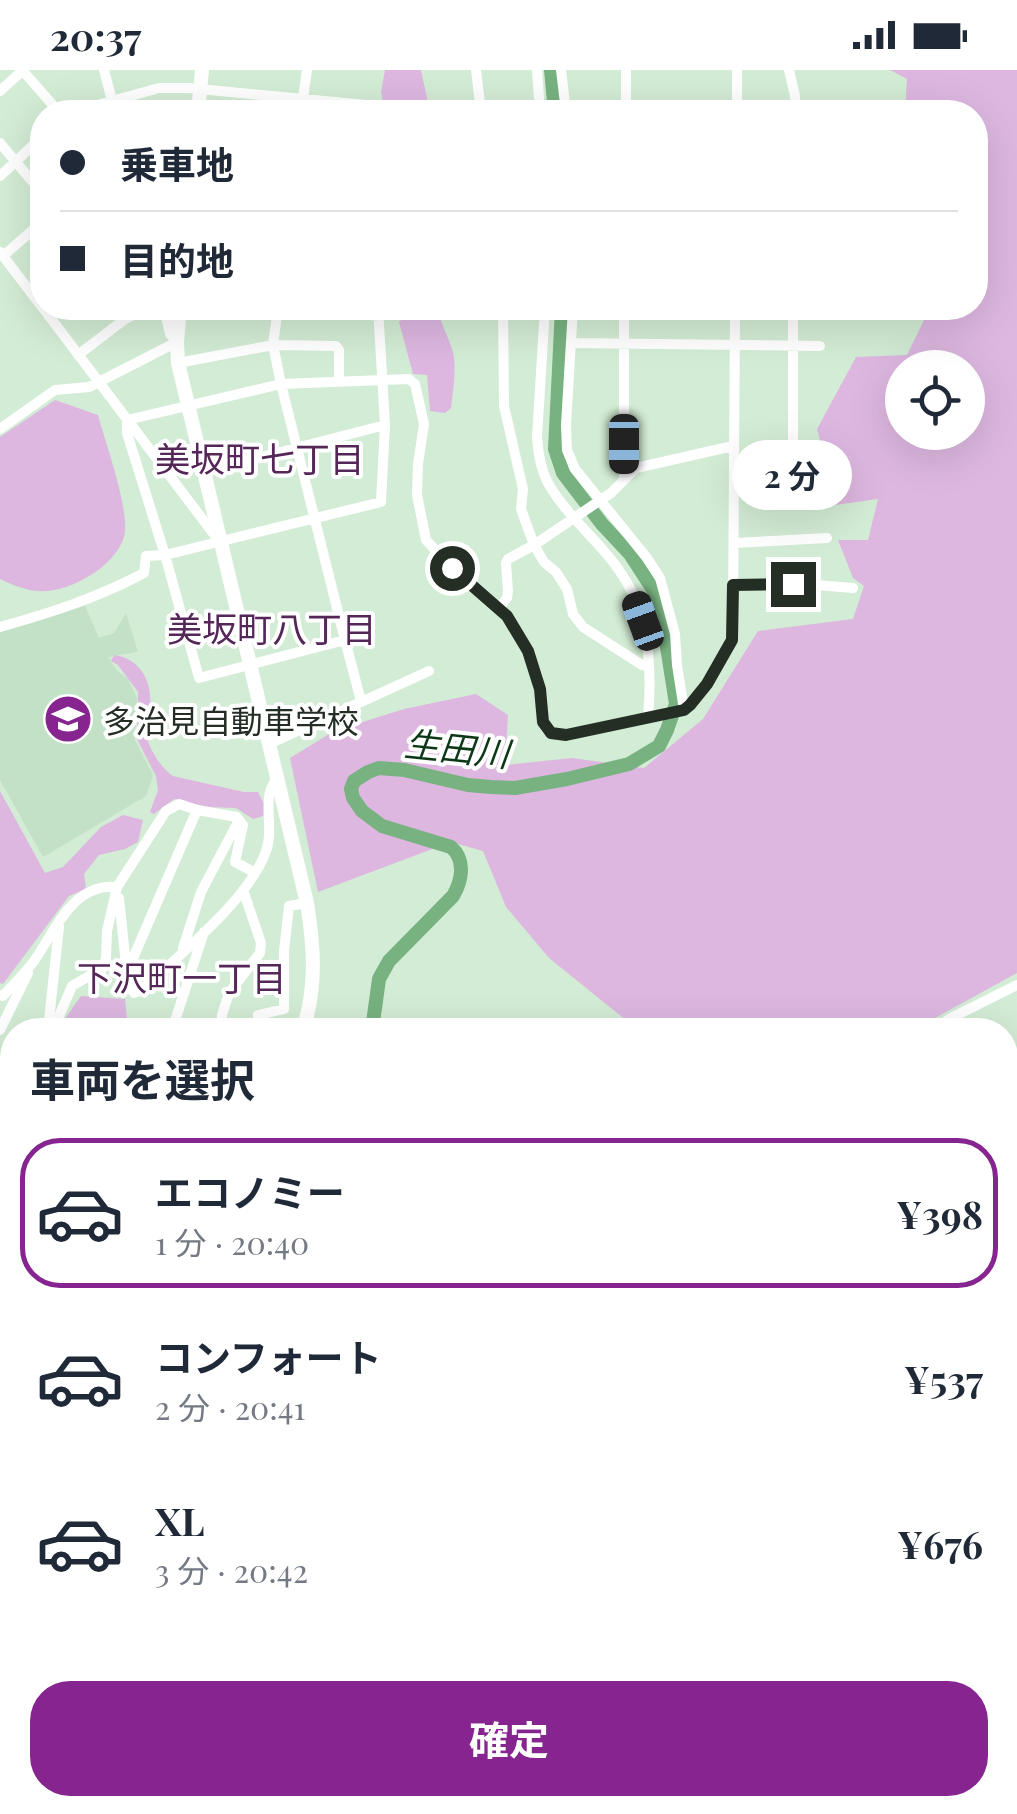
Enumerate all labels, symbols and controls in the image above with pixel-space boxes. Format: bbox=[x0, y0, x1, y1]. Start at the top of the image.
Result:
text: 20:37 bbox=[50, 10, 141, 61]
text: 乗車地 bbox=[120, 138, 234, 189]
text: 目的地 bbox=[120, 234, 234, 285]
map controls bbox=[885, 350, 985, 450]
button: locate bbox=[885, 350, 985, 450]
car bbox=[609, 414, 639, 474]
district label: 美坂町七丁目 bbox=[155, 434, 365, 481]
callout: 2 分 bbox=[733, 439, 853, 509]
text: 2 分 bbox=[764, 453, 820, 496]
route start bbox=[430, 546, 475, 591]
route end bbox=[771, 562, 816, 607]
car bbox=[619, 588, 667, 654]
district label: 美坂町八丁目 bbox=[167, 604, 377, 651]
school or university icon: 多治見自動車学校 bbox=[42, 693, 94, 745]
place label: 多治見自動車学校 bbox=[103, 698, 359, 741]
water label: 生田川 bbox=[402, 718, 516, 776]
district label: 下沢町一丁目 bbox=[77, 953, 287, 1000]
text: 車両を選択 bbox=[30, 1048, 255, 1108]
text: エコノミー bbox=[155, 1166, 345, 1217]
icon: car bbox=[35, 1168, 125, 1258]
text: ¥398 bbox=[896, 1188, 983, 1239]
text: 1 分 · 20:40 bbox=[155, 1220, 309, 1263]
text: コンフォート bbox=[155, 1331, 382, 1382]
icon: car bbox=[35, 1333, 125, 1423]
text: ¥537 bbox=[904, 1353, 983, 1404]
text: 2 分 · 20:41 bbox=[155, 1385, 305, 1428]
text: XL bbox=[155, 1495, 204, 1546]
icon: car bbox=[35, 1498, 125, 1588]
text: ¥676 bbox=[897, 1518, 983, 1569]
text: 3 分 · 20:42 bbox=[155, 1548, 308, 1591]
button: 確定 bbox=[30, 1681, 988, 1796]

